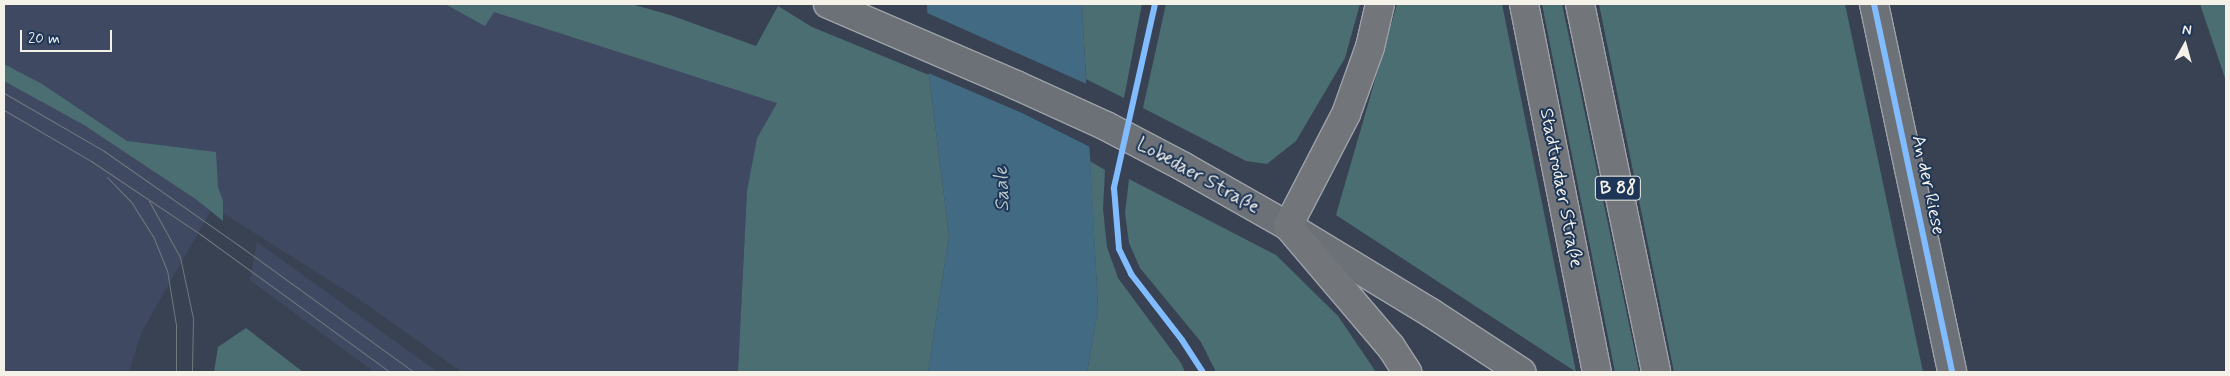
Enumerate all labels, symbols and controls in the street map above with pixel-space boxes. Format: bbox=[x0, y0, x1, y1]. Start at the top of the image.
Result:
scale bar bbox=[22, 20, 115, 52]
north arrow bbox=[2160, 20, 2210, 70]
text: N bbox=[2181, 21, 2193, 40]
text: 20 m bbox=[28, 29, 60, 49]
street label: Stadtrodaer Straße bbox=[1535, 108, 1587, 268]
street label: Lobedaer Straße bbox=[1134, 134, 1262, 218]
street label: An der Riese bbox=[1906, 134, 1950, 236]
water label: Saale bbox=[989, 166, 1015, 212]
road number: B 88 bbox=[1594, 172, 1642, 204]

